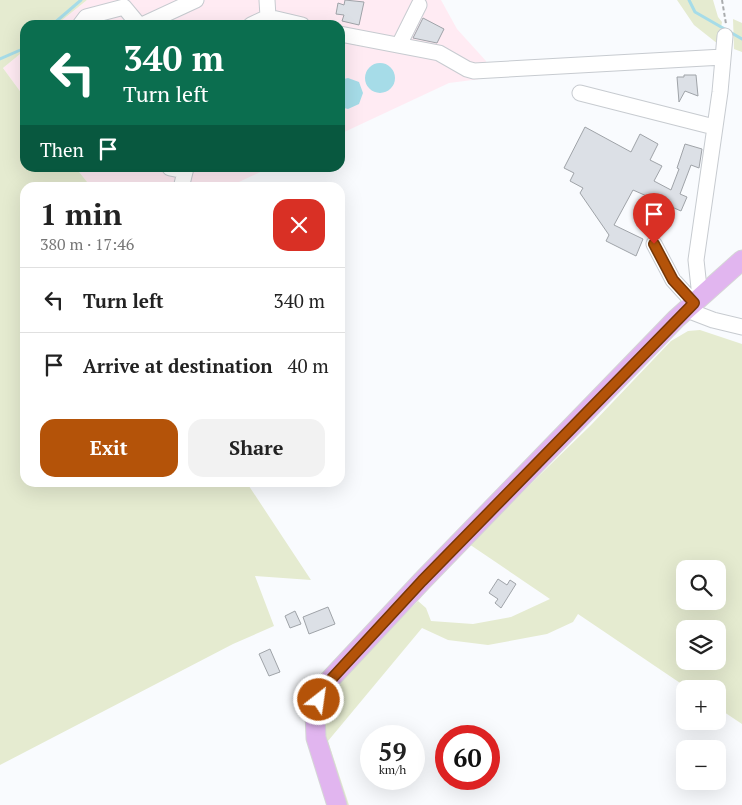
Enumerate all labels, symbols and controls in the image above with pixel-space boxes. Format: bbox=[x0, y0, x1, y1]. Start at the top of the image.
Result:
text: 340 m bbox=[123, 35, 224, 81]
icon: left bbox=[40, 40, 105, 105]
text: Turn left bbox=[123, 79, 209, 108]
icon: arrive bbox=[94, 135, 122, 163]
text: Then bbox=[40, 137, 84, 162]
pin bbox=[633, 193, 675, 244]
text: 1 min bbox=[40, 194, 122, 234]
button: close bbox=[273, 199, 325, 251]
icon: arrive bbox=[640, 200, 668, 228]
text: 380 m · 17:46 bbox=[40, 233, 134, 255]
icon: left bbox=[40, 286, 68, 314]
text: Turn left bbox=[83, 288, 164, 313]
text: 340 m bbox=[274, 288, 325, 313]
icon: arrive bbox=[40, 351, 68, 379]
text: Arrive at destination bbox=[83, 353, 272, 378]
text: 40 m bbox=[287, 353, 329, 378]
button: Exit bbox=[40, 419, 178, 477]
button: Share bbox=[188, 419, 325, 477]
map controls bbox=[676, 560, 726, 790]
button: search bbox=[676, 560, 726, 610]
button: layers bbox=[676, 620, 726, 670]
position arrow bbox=[292, 673, 344, 725]
button: + bbox=[676, 680, 726, 730]
speed limit sign: 60 bbox=[435, 725, 500, 790]
text: 59 bbox=[378, 735, 407, 768]
button: − bbox=[676, 740, 726, 790]
text: km/h bbox=[379, 762, 406, 777]

